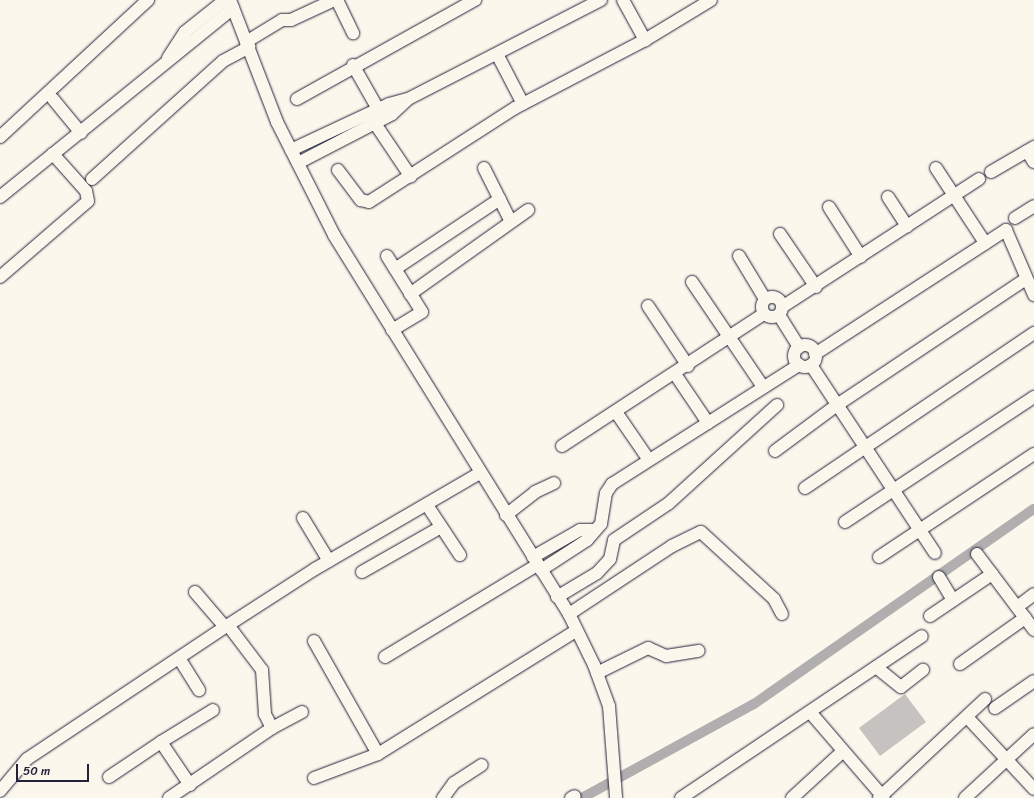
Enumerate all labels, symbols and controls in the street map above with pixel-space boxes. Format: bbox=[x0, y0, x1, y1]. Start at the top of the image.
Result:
scale bar bbox=[18, 756, 91, 782]
text: 50 m bbox=[23, 760, 50, 782]

